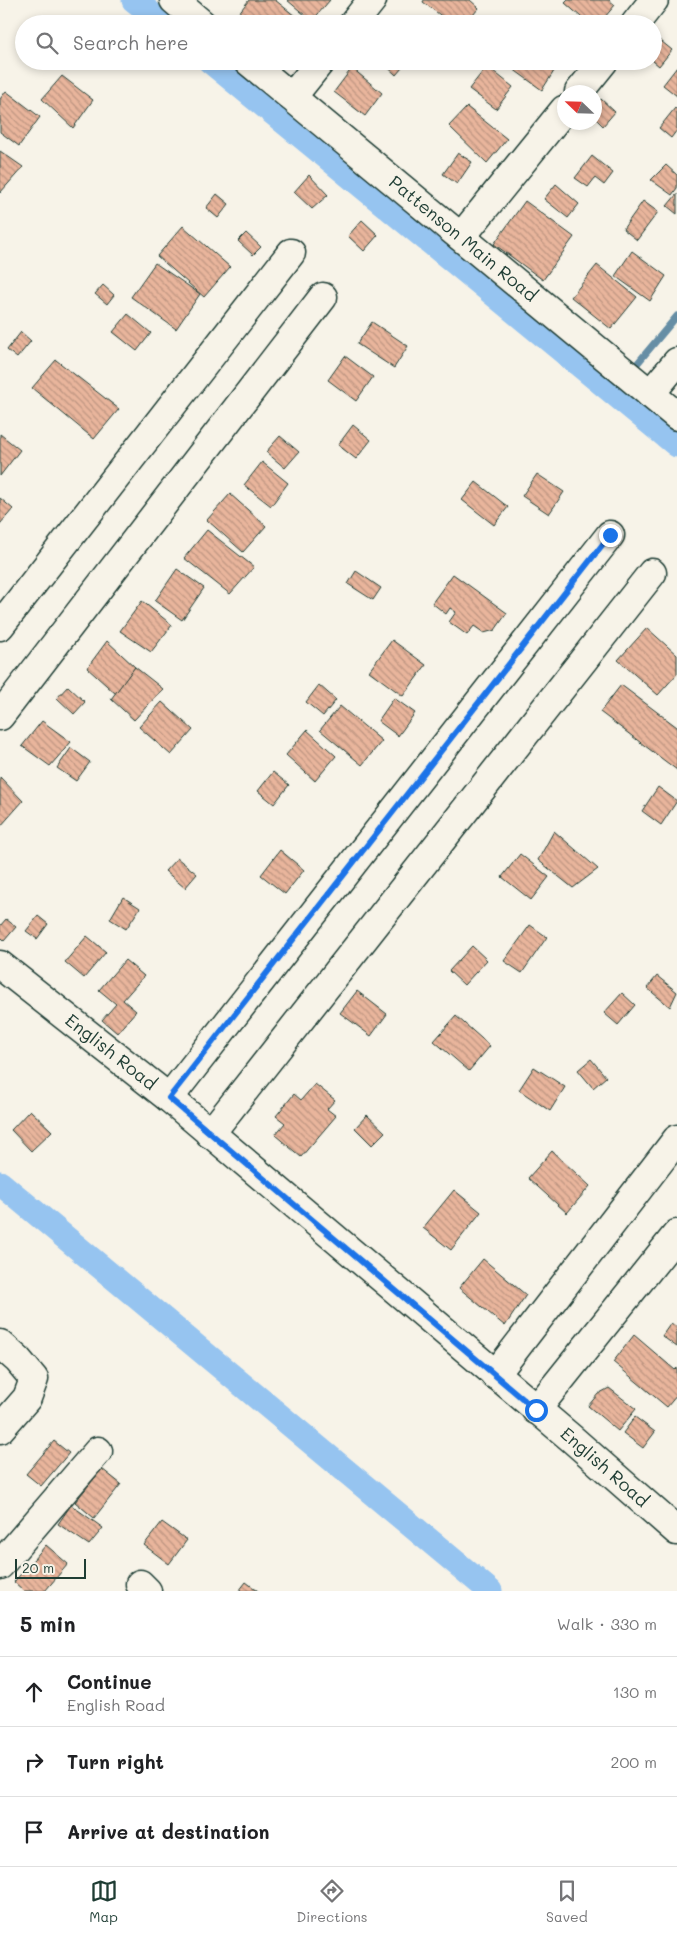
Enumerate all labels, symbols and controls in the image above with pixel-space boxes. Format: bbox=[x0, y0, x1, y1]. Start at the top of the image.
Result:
search box bbox=[15, 15, 662, 70]
icon: search bbox=[33, 29, 61, 57]
text: Search here bbox=[73, 30, 189, 55]
north arrow bbox=[557, 85, 602, 130]
street label: Pattenson Main Road bbox=[384, 170, 543, 307]
route end bbox=[599, 524, 622, 547]
street label: English Road bbox=[61, 1008, 162, 1095]
route start bbox=[525, 1399, 548, 1422]
street label: English Road bbox=[556, 1421, 654, 1512]
scale bar bbox=[15, 1556, 86, 1579]
text: 20 m bbox=[22, 1558, 54, 1577]
text: 5 min bbox=[20, 1610, 76, 1637]
text: Walk · 330 m bbox=[557, 1613, 657, 1634]
text: Continue bbox=[67, 1669, 152, 1694]
icon: ahead bbox=[20, 1678, 48, 1706]
text: 130 m bbox=[613, 1681, 657, 1702]
text: English Road bbox=[67, 1694, 165, 1715]
icon: right bbox=[20, 1748, 48, 1776]
text: Turn right bbox=[67, 1749, 164, 1774]
text: 200 m bbox=[610, 1751, 657, 1772]
icon: arrive bbox=[20, 1818, 48, 1846]
text: Arrive at destination bbox=[67, 1819, 270, 1844]
tab: Map bbox=[89, 1877, 118, 1926]
tab: Directions bbox=[296, 1877, 368, 1926]
tab: Saved bbox=[546, 1877, 588, 1926]

